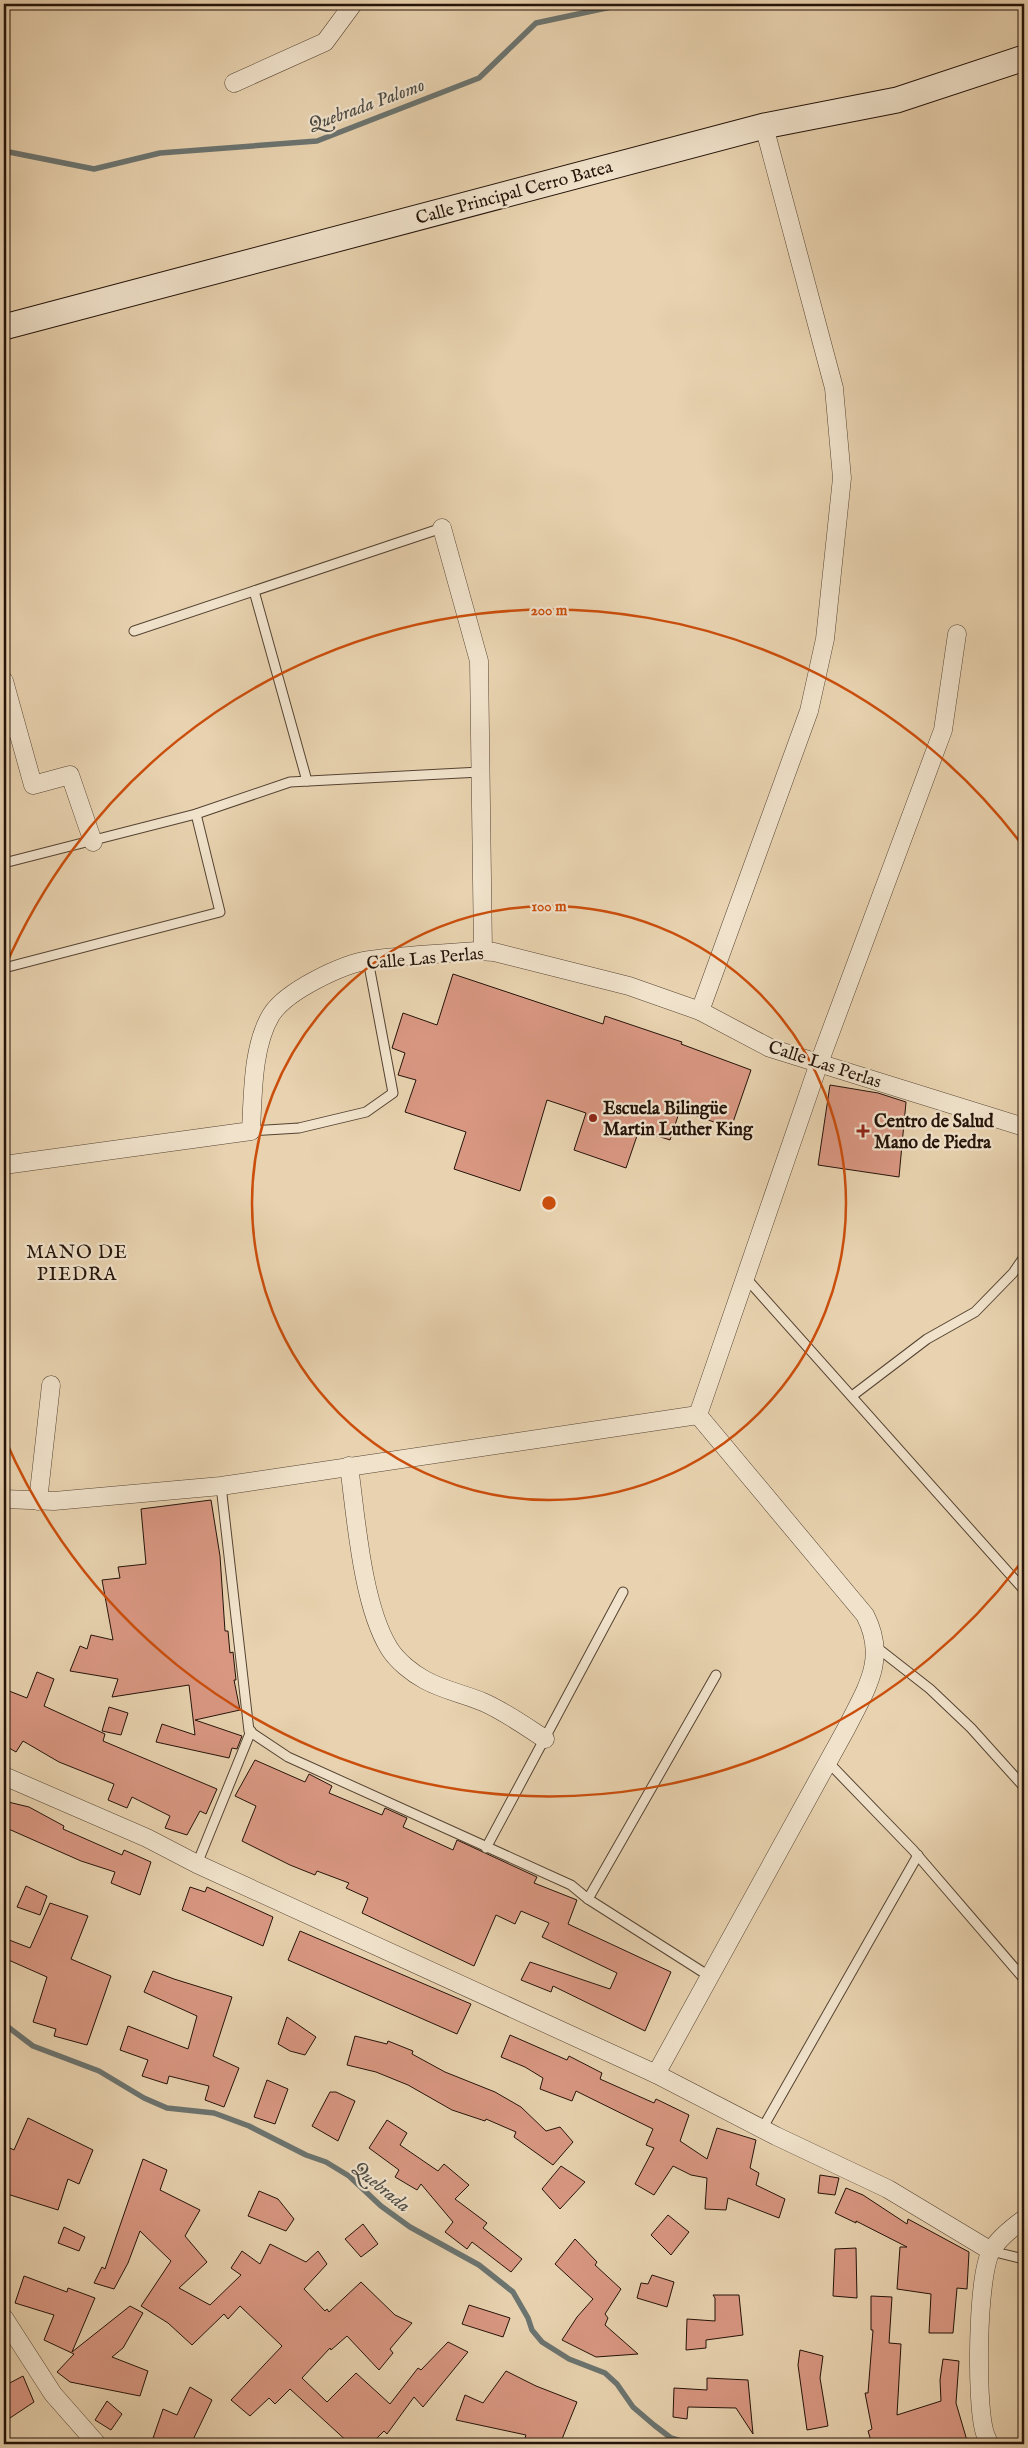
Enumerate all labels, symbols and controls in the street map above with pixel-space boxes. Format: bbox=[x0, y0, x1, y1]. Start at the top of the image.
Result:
water label: Quebrada Palomo bbox=[305, 74, 428, 138]
street label: Calle Principal Cerro Batea bbox=[413, 156, 616, 231]
text: 200 m bbox=[531, 601, 568, 620]
text: 100 m bbox=[531, 897, 567, 916]
street label: Calle Las Perlas bbox=[366, 943, 485, 976]
street label: Calle Las Perlas bbox=[765, 1036, 884, 1095]
place label: Escuela Bilingüe Martin Luther King bbox=[603, 1098, 754, 1142]
place label: Centro de Salud Mano de Piedra bbox=[874, 1111, 994, 1155]
marker: Escuela Bilingüe Martin Luther King bbox=[587, 1112, 599, 1124]
marker: Centro de Salud Mano de Piedra bbox=[856, 1124, 870, 1138]
centre of rings bbox=[540, 1194, 558, 1212]
district label: MANO DE PIEDRA bbox=[26, 1241, 128, 1287]
water label: Quebrada bbox=[347, 2157, 415, 2218]

